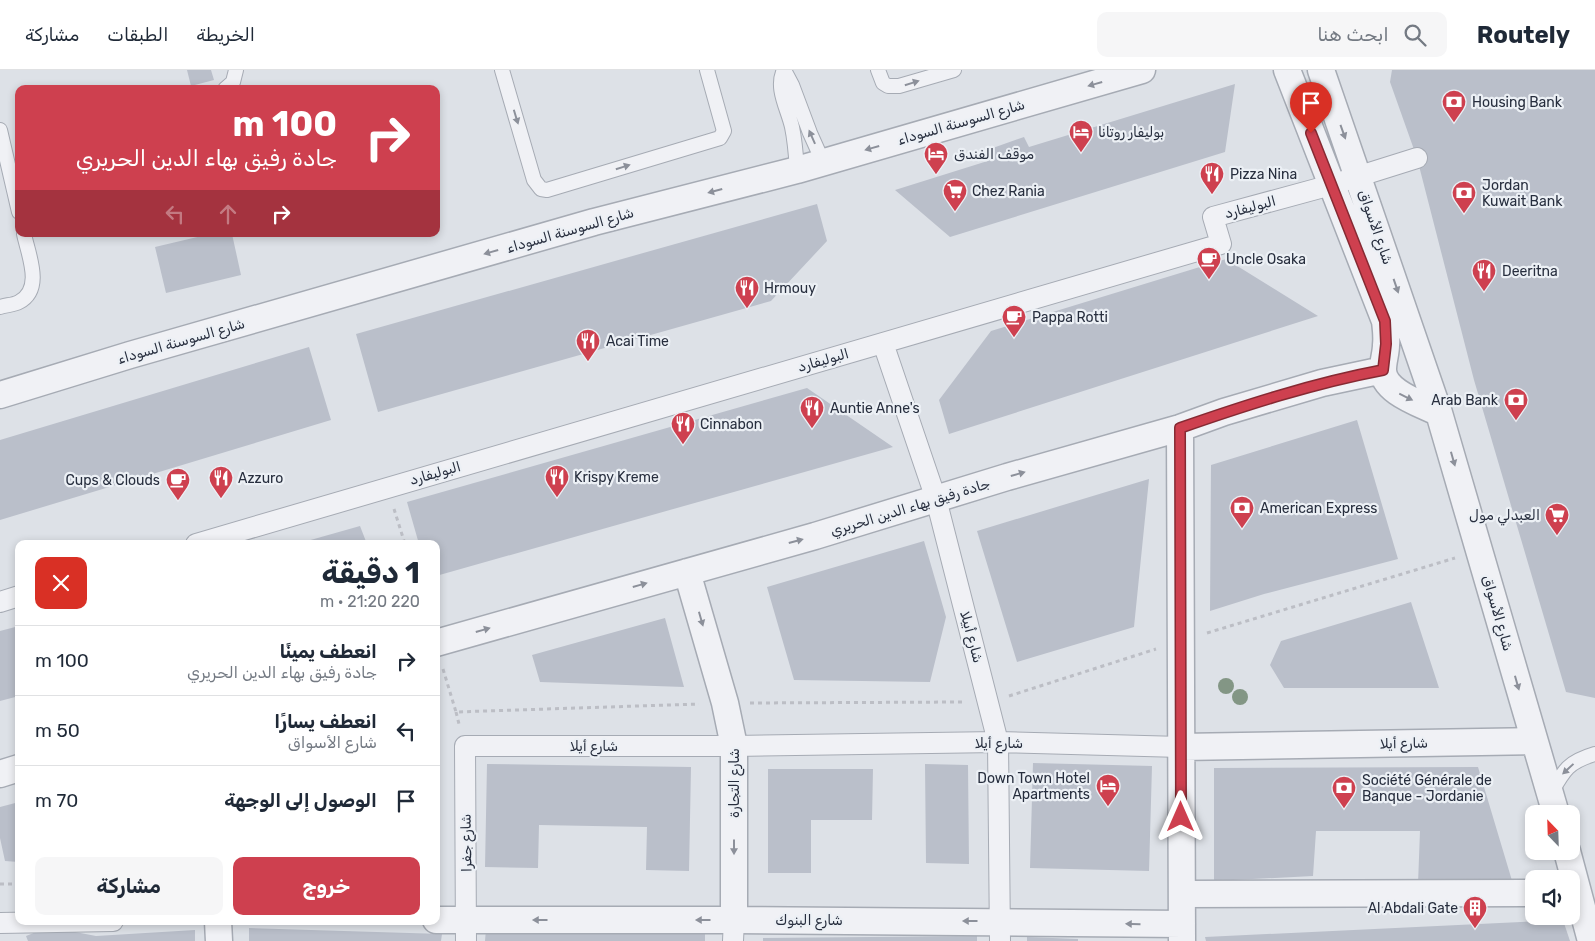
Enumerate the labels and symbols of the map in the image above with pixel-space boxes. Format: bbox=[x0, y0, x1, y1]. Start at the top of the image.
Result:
one-way arrow bbox=[904, 78, 919, 86]
one-way arrow bbox=[1088, 80, 1103, 88]
pin bbox=[1290, 82, 1332, 133]
bank icon: Housing Bank bbox=[1441, 89, 1467, 123]
place label: Housing Bank bbox=[1472, 94, 1563, 111]
street label: شارع السوسنة السوداء bbox=[895, 96, 1027, 151]
one-way arrow bbox=[512, 109, 520, 124]
hotel icon: بوليفار روتانا bbox=[1068, 119, 1094, 153]
place label: بوليفار روتانا bbox=[1098, 124, 1164, 141]
one-way arrow bbox=[1340, 125, 1347, 140]
one-way arrow bbox=[807, 130, 815, 144]
hotel icon: موقف الفندق bbox=[923, 141, 949, 175]
one-way arrow bbox=[864, 145, 879, 153]
place label: موقف الفندق bbox=[954, 146, 1034, 163]
restaurant icon: Pizza Nina bbox=[1199, 161, 1225, 195]
one-way arrow bbox=[615, 163, 630, 171]
place label: Pizza Nina bbox=[1230, 166, 1297, 183]
place label: Jordan Kuwait Bank bbox=[1482, 177, 1563, 210]
supermarket icon: Chez Rania bbox=[942, 178, 968, 212]
bank icon: Jordan Kuwait Bank bbox=[1451, 180, 1477, 214]
place label: Chez Rania bbox=[972, 183, 1045, 200]
one-way arrow bbox=[707, 187, 723, 195]
street label: شارع الأسواق bbox=[1353, 187, 1396, 268]
street label: البوليفارد bbox=[1223, 193, 1278, 222]
street label: شارع السوسنة السوداء bbox=[504, 204, 636, 259]
cafe icon: Uncle Osaka bbox=[1196, 246, 1222, 280]
one-way arrow bbox=[483, 248, 498, 256]
place label: Uncle Osaka bbox=[1226, 251, 1306, 268]
restaurant icon: Deeritna bbox=[1471, 258, 1497, 292]
place label: Deeritna bbox=[1502, 263, 1558, 280]
restaurant icon: Hrmouy bbox=[734, 275, 760, 309]
one-way arrow bbox=[1392, 279, 1400, 294]
place label: Hrmouy bbox=[764, 280, 816, 297]
cafe icon: Pappa Rotti bbox=[1001, 304, 1027, 338]
place label: Pappa Rotti bbox=[1032, 309, 1108, 326]
street label: شارع السوسنة السوداء bbox=[115, 315, 247, 370]
restaurant icon: Acai Time bbox=[575, 328, 601, 362]
place label: Acai Time bbox=[606, 333, 669, 350]
street label: البوليفارد bbox=[796, 345, 851, 376]
bank icon: Arab Bank bbox=[1503, 387, 1529, 421]
place label: Arab Bank bbox=[1431, 392, 1499, 409]
one-way arrow bbox=[1398, 393, 1413, 401]
restaurant icon: Auntie Anne's bbox=[799, 395, 825, 429]
place label: Auntie Anne's bbox=[830, 400, 920, 417]
restaurant icon: Cinnabon bbox=[670, 411, 696, 445]
place label: Cinnabon bbox=[700, 416, 762, 433]
one-way arrow bbox=[1449, 452, 1457, 467]
street label: البوليفارد bbox=[408, 458, 463, 489]
restaurant icon: Krispy Kreme bbox=[544, 464, 570, 498]
restaurant icon: Azzuro bbox=[208, 465, 234, 499]
cafe icon: Cups & Clouds bbox=[165, 467, 191, 501]
place label: Krispy Kreme bbox=[574, 469, 659, 486]
one-way arrow bbox=[1011, 469, 1026, 477]
place label: Azzuro bbox=[238, 470, 283, 487]
place label: Cups & Clouds bbox=[66, 472, 160, 489]
street label: جادة رفيق بهاء الدين الحريري bbox=[828, 475, 993, 541]
bank icon: American Express bbox=[1229, 495, 1255, 529]
place label: American Express bbox=[1260, 500, 1377, 517]
supermarket icon: العبدلي مول bbox=[1544, 502, 1570, 536]
place label: العبدلي مول bbox=[1469, 507, 1540, 526]
one-way arrow bbox=[789, 537, 804, 545]
street label: شارع الأسواق bbox=[1477, 573, 1516, 654]
one-way arrow bbox=[632, 581, 647, 589]
street label: شارع أبيلا bbox=[955, 609, 987, 665]
one-way arrow bbox=[697, 611, 705, 626]
one-way arrow bbox=[476, 625, 491, 633]
one-way arrow bbox=[1514, 675, 1522, 690]
street label: شارع أيلا bbox=[975, 735, 1023, 754]
street label: شارع أيلا bbox=[1380, 735, 1428, 754]
street label: شارع أيلا bbox=[570, 738, 618, 757]
street label: شارع التجارة bbox=[726, 748, 745, 818]
one-way arrow bbox=[1562, 763, 1574, 774]
place label: Down Town Hotel Apartments bbox=[977, 770, 1090, 803]
place label: Société Générale de Banque - Jordanie bbox=[1362, 772, 1492, 805]
hotel icon: Down Town Hotel Apartments bbox=[1095, 773, 1121, 807]
bank icon: Société Générale de Banque - Jordanie bbox=[1331, 775, 1357, 809]
position arrow bbox=[1154, 790, 1206, 842]
north arrow bbox=[1525, 805, 1580, 860]
street label: شارع جفرا bbox=[457, 814, 478, 872]
one-way arrow bbox=[730, 839, 738, 855]
building icon: Al Abdali Gate bbox=[1462, 895, 1488, 929]
place label: Al Abdali Gate bbox=[1368, 900, 1458, 917]
street label: شارع البنوك bbox=[775, 912, 843, 931]
one-way arrow bbox=[532, 916, 548, 924]
one-way arrow bbox=[695, 916, 711, 924]
one-way arrow bbox=[962, 917, 978, 925]
one-way arrow bbox=[1125, 920, 1141, 928]

